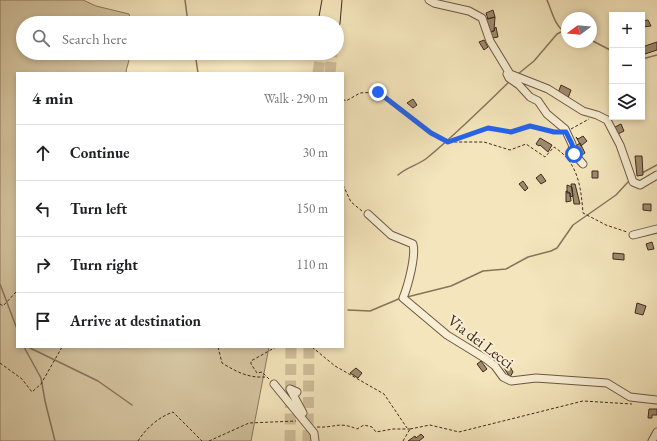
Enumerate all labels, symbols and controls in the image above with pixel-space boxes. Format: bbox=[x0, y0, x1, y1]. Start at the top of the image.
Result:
north arrow bbox=[561, 12, 597, 48]
map controls bbox=[609, 12, 645, 120]
button: + bbox=[609, 12, 645, 48]
search box bbox=[16, 16, 344, 60]
icon: search bbox=[30, 27, 52, 49]
text: Search here bbox=[62, 29, 127, 48]
button: − bbox=[609, 48, 645, 84]
route end bbox=[369, 83, 387, 101]
button: layers bbox=[609, 84, 645, 120]
text: 4 min bbox=[32, 87, 73, 109]
text: Walk · 290 m bbox=[264, 90, 328, 107]
icon: ahead bbox=[32, 142, 54, 164]
text: Continue bbox=[70, 143, 130, 162]
text: 30 m bbox=[303, 144, 328, 161]
route start bbox=[565, 145, 583, 163]
icon: left bbox=[32, 198, 54, 220]
text: Turn left bbox=[70, 199, 127, 218]
text: 150 m bbox=[297, 200, 328, 217]
icon: right bbox=[32, 254, 54, 276]
text: Turn right bbox=[70, 255, 138, 274]
text: 110 m bbox=[297, 256, 328, 273]
icon: arrive bbox=[32, 310, 54, 332]
street label: Via dei Lecci bbox=[443, 310, 518, 373]
text: Arrive at destination bbox=[70, 311, 201, 330]

